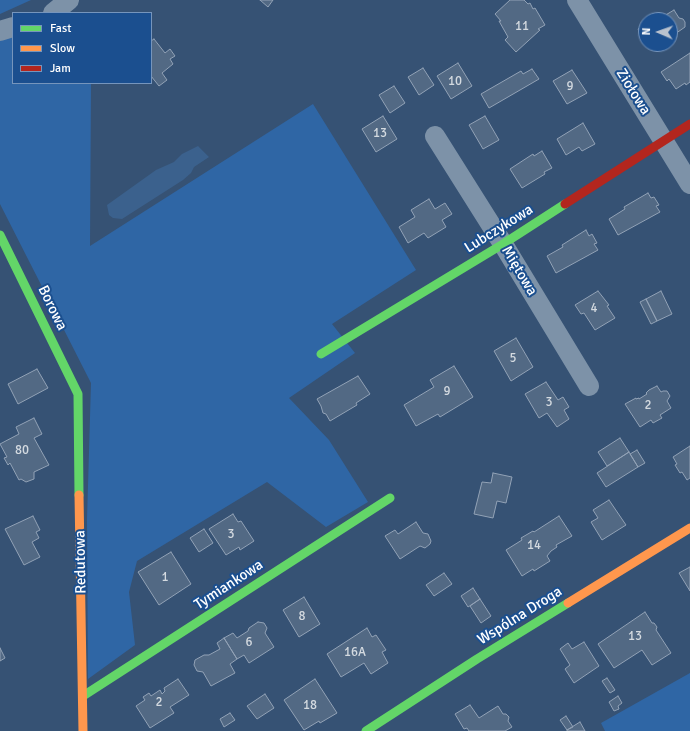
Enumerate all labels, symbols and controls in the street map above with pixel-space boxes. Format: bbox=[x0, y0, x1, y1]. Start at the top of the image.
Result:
legend bbox=[12, 12, 152, 84]
north arrow bbox=[638, 12, 678, 52]
house number: 11 bbox=[515, 19, 529, 35]
text: Fast bbox=[50, 21, 71, 36]
text: N bbox=[640, 28, 653, 36]
text: Slow bbox=[50, 41, 75, 56]
text: Jam bbox=[50, 61, 71, 76]
street label: Ziołowa bbox=[612, 65, 654, 119]
house number: 10 bbox=[448, 74, 462, 90]
house number: 9 bbox=[566, 79, 574, 95]
house number: 13 bbox=[373, 126, 387, 142]
street label: Lubczykowa bbox=[461, 201, 537, 257]
street label: Miętowa bbox=[497, 243, 541, 299]
street label: Borowa bbox=[33, 282, 71, 334]
house number: 4 bbox=[590, 301, 598, 317]
house number: 5 bbox=[509, 351, 517, 367]
house number: 9 bbox=[443, 384, 451, 400]
house number: 3 bbox=[545, 395, 553, 411]
house number: 2 bbox=[644, 398, 652, 414]
house number: 80 bbox=[15, 443, 29, 459]
house number: 3 bbox=[227, 527, 235, 543]
street label: Redutowa bbox=[71, 530, 91, 594]
house number: 14 bbox=[527, 538, 541, 554]
street label: Tymiankowa bbox=[191, 556, 267, 614]
house number: 1 bbox=[161, 570, 169, 586]
street label: Wspólna Droga bbox=[474, 583, 566, 649]
house number: 8 bbox=[298, 609, 306, 625]
house number: 13 bbox=[628, 629, 642, 645]
house number: 6 bbox=[245, 635, 253, 651]
house number: 16A bbox=[344, 645, 366, 661]
house number: 2 bbox=[155, 695, 163, 711]
house number: 18 bbox=[303, 698, 317, 714]

